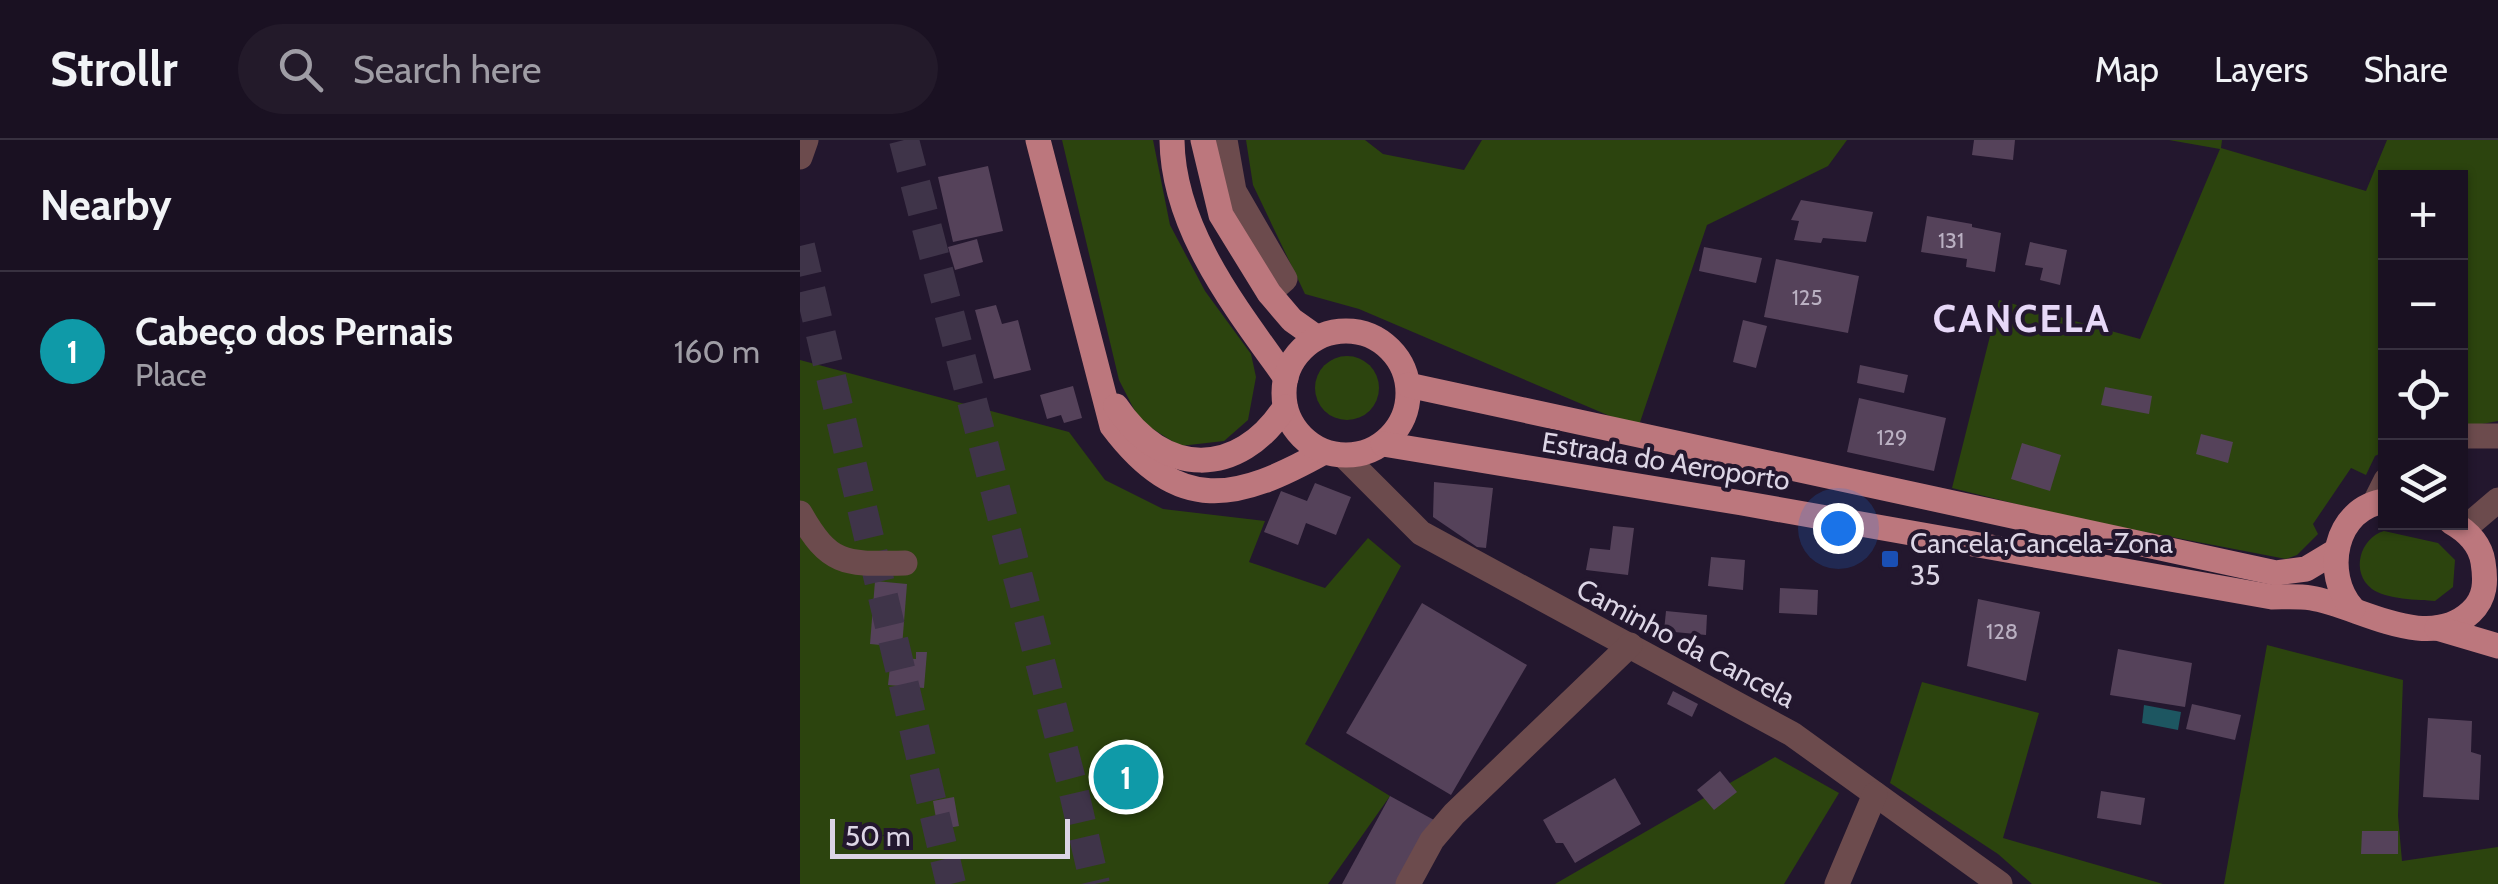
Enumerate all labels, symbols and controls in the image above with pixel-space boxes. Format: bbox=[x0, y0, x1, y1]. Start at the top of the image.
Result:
search box bbox=[238, 24, 938, 114]
text: Strollr bbox=[50, 40, 178, 98]
icon: search bbox=[273, 42, 328, 97]
text: Search here bbox=[353, 46, 541, 93]
text: Map bbox=[2095, 48, 2159, 91]
text: Layers bbox=[2214, 48, 2308, 91]
text: Share bbox=[2363, 48, 2448, 91]
map controls bbox=[2378, 170, 2468, 530]
button: + bbox=[2378, 170, 2468, 260]
text: Nearby bbox=[40, 179, 172, 231]
house number: 131 bbox=[1938, 227, 1964, 254]
button: − bbox=[2378, 260, 2468, 350]
house number: 125 bbox=[1792, 284, 1822, 311]
district label: CANCELA bbox=[1933, 295, 2111, 342]
text: Cabeço dos Pernais bbox=[135, 308, 453, 355]
text: 1 bbox=[67, 332, 78, 371]
text: 160 m bbox=[674, 332, 760, 371]
button: locate bbox=[2378, 350, 2468, 440]
text: Place bbox=[135, 355, 207, 394]
house number: 129 bbox=[1876, 424, 1908, 451]
street label: Estrada do Aeroporto bbox=[1540, 425, 1792, 497]
button: layers bbox=[2378, 440, 2468, 530]
your location bbox=[1813, 503, 1864, 554]
place label: Cancela;Cancela-Zona 35 bbox=[1910, 526, 2173, 592]
marker: Cancela;Cancela-Zona 35 bbox=[1879, 548, 1901, 570]
street label: Caminho da Cancela bbox=[1571, 571, 1801, 715]
house number: 128 bbox=[1986, 618, 2018, 645]
pin: 1 bbox=[1094, 740, 1158, 814]
scale bar bbox=[830, 814, 1070, 858]
text: 50 m bbox=[845, 819, 911, 853]

